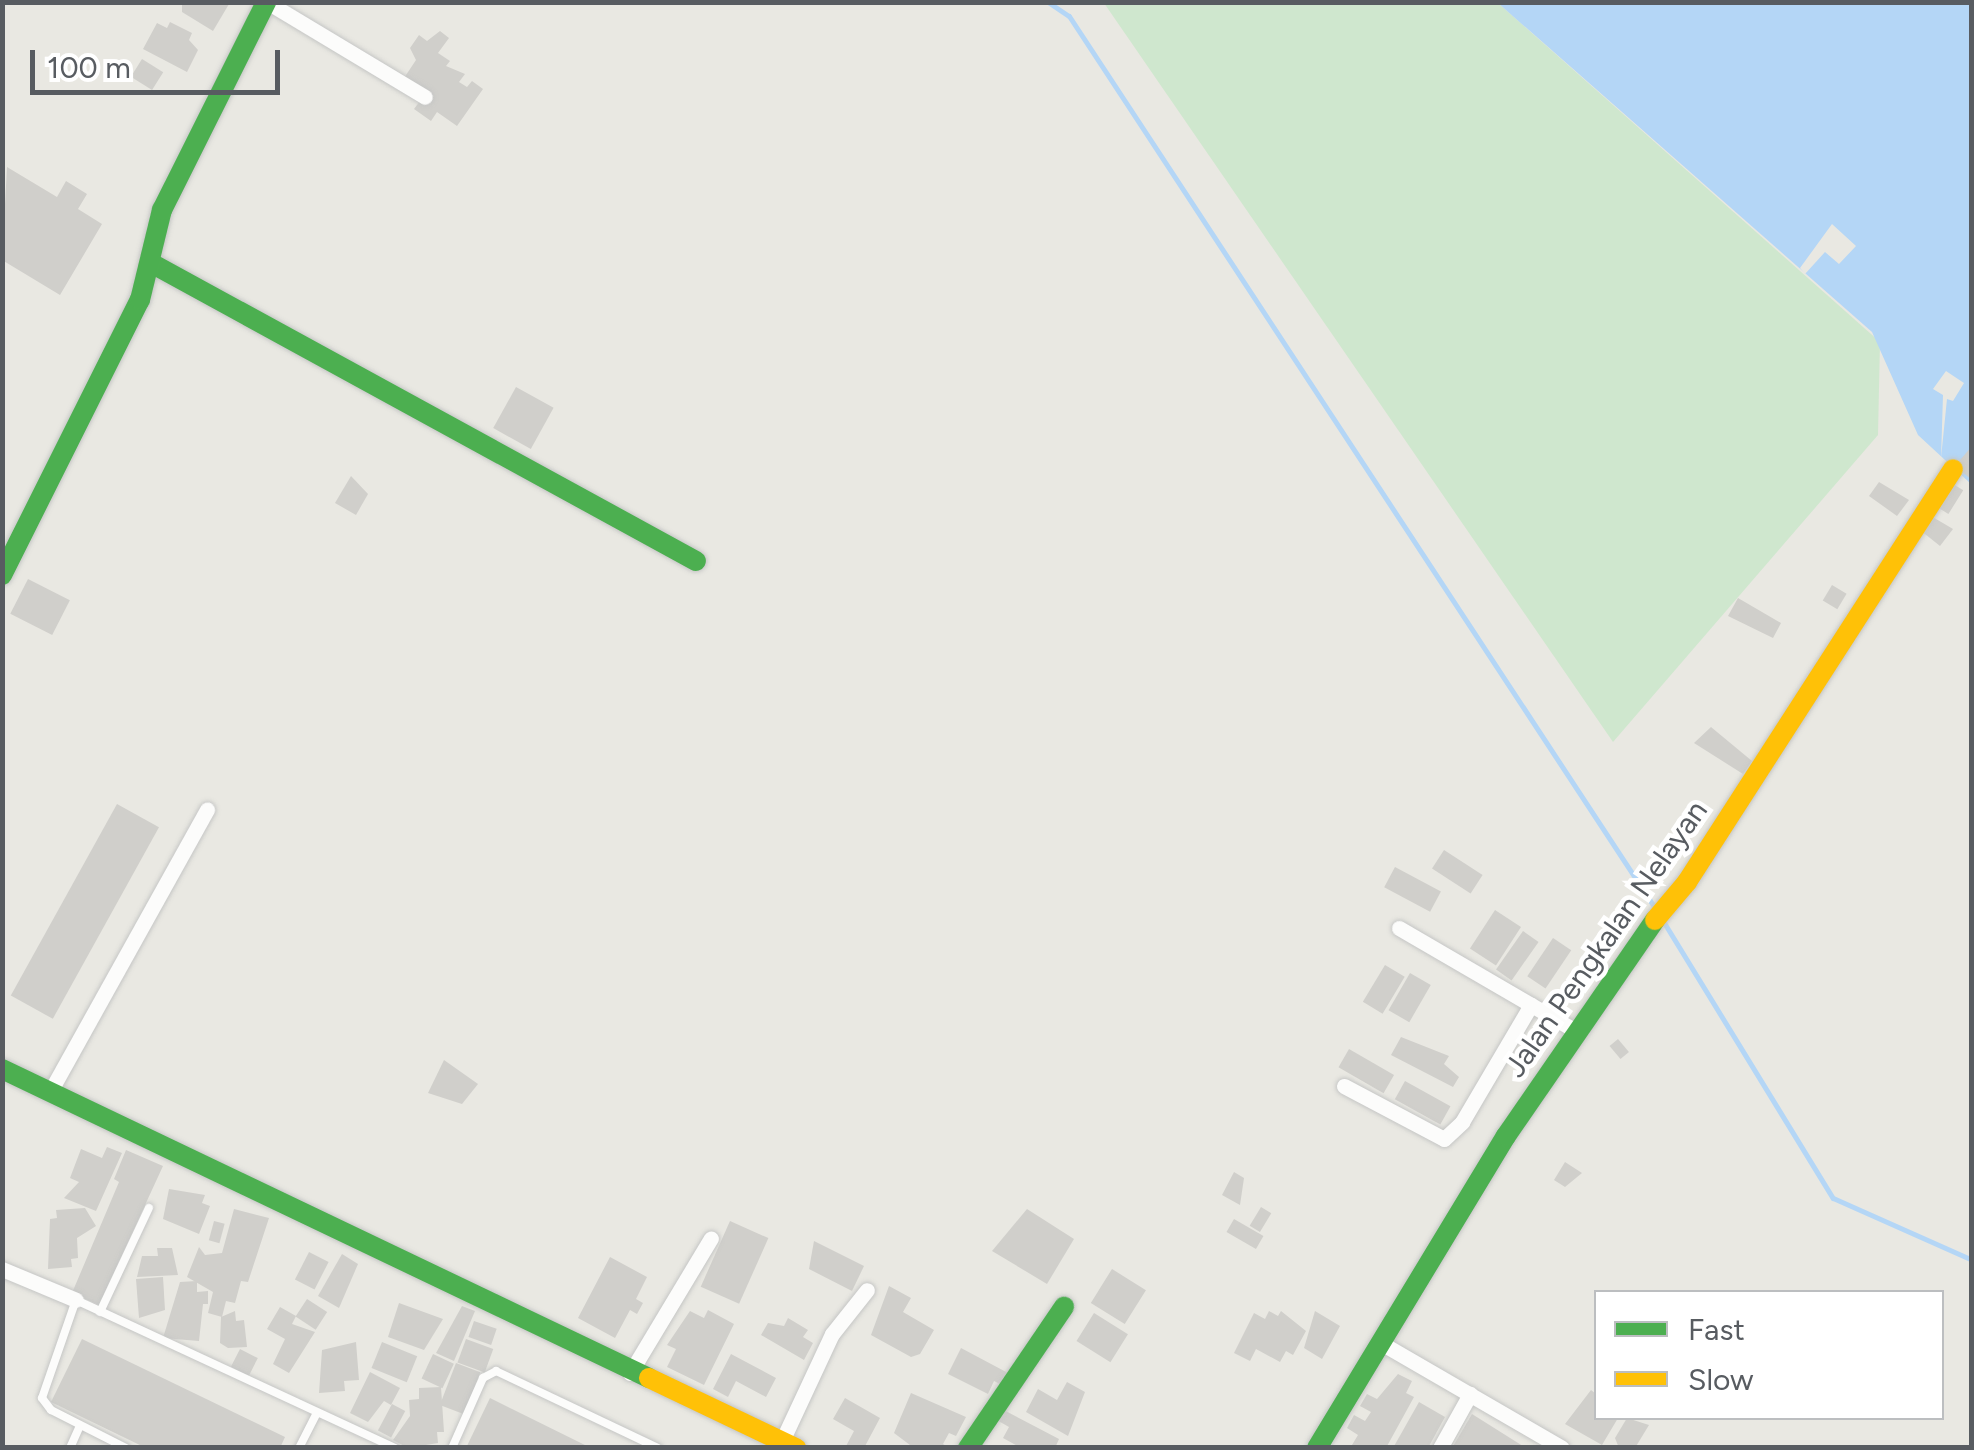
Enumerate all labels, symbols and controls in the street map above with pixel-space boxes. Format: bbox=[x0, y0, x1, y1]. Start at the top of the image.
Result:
scale bar bbox=[35, 30, 285, 92]
text: 100 m bbox=[47, 49, 131, 86]
street label: Jalan Pengkalan Nelayan bbox=[1497, 794, 1715, 1084]
legend bbox=[1594, 1290, 1944, 1420]
text: Fast bbox=[1688, 1311, 1745, 1348]
text: Slow bbox=[1688, 1361, 1754, 1398]

